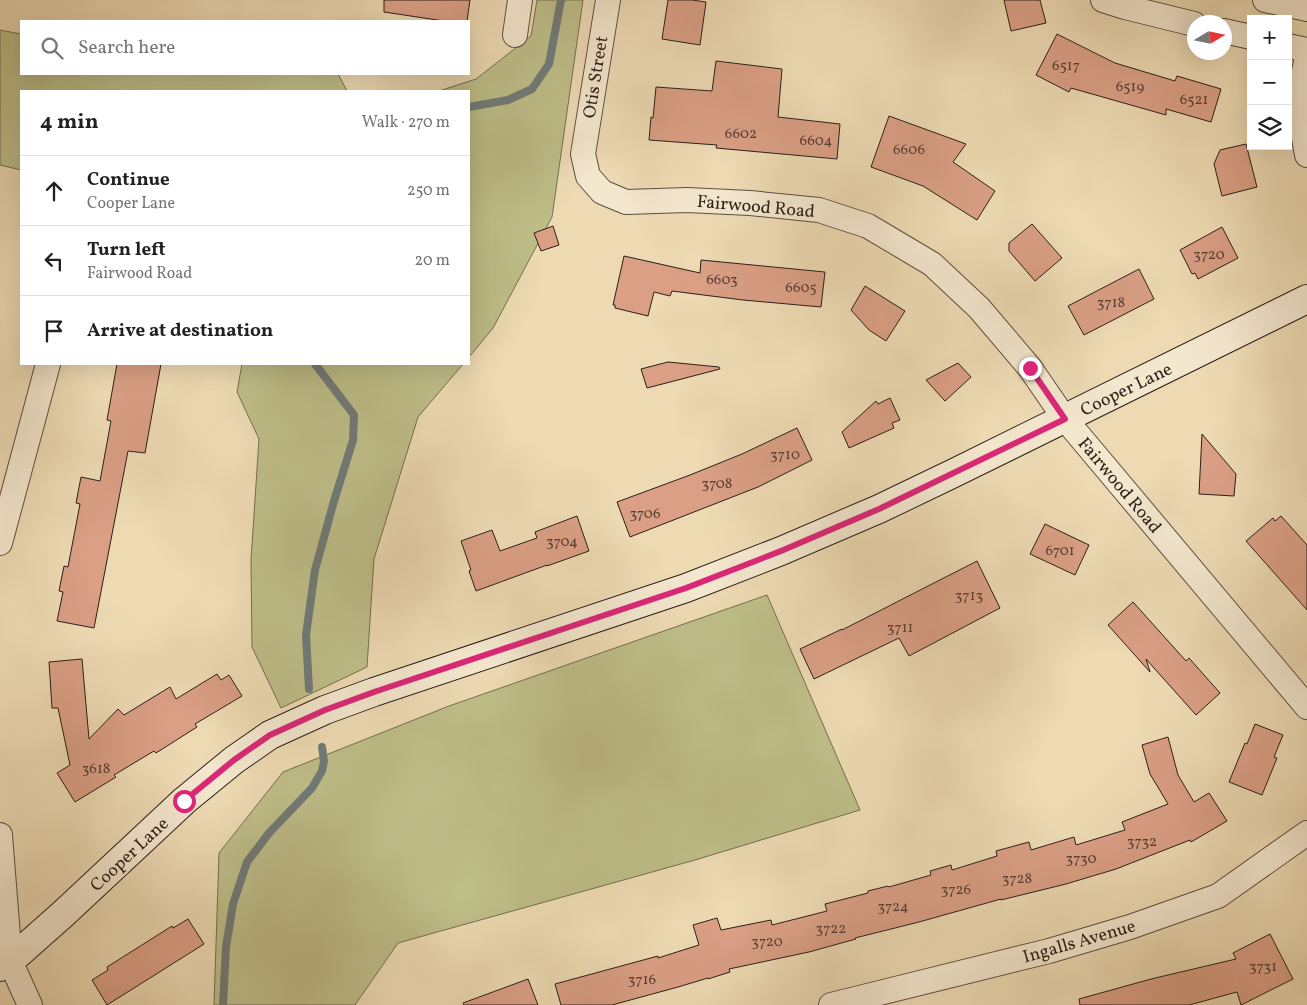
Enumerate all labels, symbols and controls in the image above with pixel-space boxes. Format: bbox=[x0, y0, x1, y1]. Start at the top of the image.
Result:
north arrow bbox=[1187, 15, 1232, 60]
map controls bbox=[1247, 15, 1292, 150]
button: + bbox=[1247, 15, 1292, 60]
search box bbox=[20, 20, 470, 75]
icon: search bbox=[38, 34, 66, 62]
street label: Otis Street bbox=[578, 34, 615, 120]
text: Search here bbox=[78, 35, 175, 61]
house number: 6517 bbox=[1052, 56, 1080, 77]
button: − bbox=[1247, 60, 1292, 105]
house number: 6519 bbox=[1116, 77, 1144, 98]
house number: 6521 bbox=[1180, 90, 1208, 111]
button: layers bbox=[1247, 105, 1292, 150]
text: 4 min bbox=[40, 108, 99, 137]
text: Walk · 270 m bbox=[362, 112, 450, 134]
house number: 6602 bbox=[725, 124, 757, 145]
house number: 6604 bbox=[800, 131, 832, 152]
house number: 6606 bbox=[893, 140, 925, 161]
text: Continue bbox=[87, 167, 170, 193]
icon: ahead bbox=[40, 177, 68, 205]
text: 250 m bbox=[407, 180, 450, 202]
street label: Fairwood Road bbox=[696, 190, 816, 225]
text: Cooper Lane bbox=[87, 193, 175, 215]
text: Turn left bbox=[87, 237, 166, 263]
house number: 3720 bbox=[1193, 245, 1225, 266]
icon: left bbox=[40, 247, 68, 275]
text: 20 m bbox=[415, 250, 450, 272]
text: Fairwood Road bbox=[87, 263, 192, 285]
house number: 6603 bbox=[706, 270, 738, 291]
house number: 6605 bbox=[785, 278, 817, 299]
house number: 3718 bbox=[1097, 293, 1125, 314]
icon: arrive bbox=[40, 317, 68, 345]
text: Arrive at destination bbox=[87, 318, 273, 344]
route end bbox=[1019, 357, 1042, 380]
street label: Cooper Lane bbox=[1077, 357, 1177, 423]
street label: Fairwood Road bbox=[1071, 433, 1166, 539]
house number: 3710 bbox=[770, 445, 800, 466]
house number: 3708 bbox=[701, 474, 733, 495]
house number: 3706 bbox=[629, 504, 661, 525]
house number: 3704 bbox=[546, 532, 578, 553]
house number: 6701 bbox=[1045, 541, 1075, 562]
house number: 3713 bbox=[955, 586, 983, 607]
house number: 3711 bbox=[887, 618, 913, 639]
house number: 3618 bbox=[82, 759, 110, 780]
route start bbox=[173, 790, 196, 813]
street label: Cooper Lane bbox=[85, 812, 175, 898]
house number: 3732 bbox=[1127, 832, 1157, 853]
house number: 3730 bbox=[1066, 849, 1096, 870]
house number: 3728 bbox=[1002, 869, 1032, 890]
house number: 3726 bbox=[941, 880, 971, 901]
house number: 3724 bbox=[877, 897, 909, 918]
street label: Ingalls Avenue bbox=[1020, 914, 1139, 970]
house number: 3722 bbox=[816, 919, 846, 940]
house number: 3720 bbox=[751, 932, 783, 953]
house number: 3731 bbox=[1249, 957, 1277, 978]
house number: 3716 bbox=[628, 970, 656, 991]

